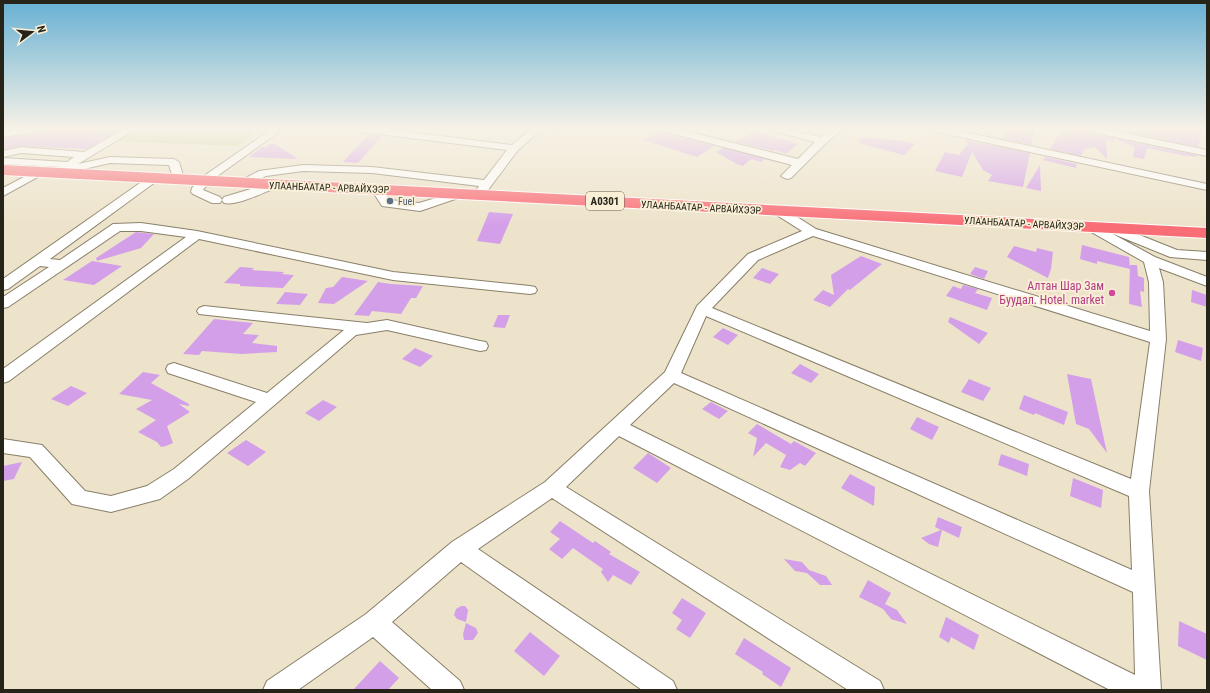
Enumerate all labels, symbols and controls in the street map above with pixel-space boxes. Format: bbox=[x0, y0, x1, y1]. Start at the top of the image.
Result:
north arrow bbox=[12, 12, 52, 52]
text: N bbox=[34, 24, 48, 35]
street label: УЛААНБААТАР - АРВАЙХЭЭР bbox=[269, 179, 390, 195]
road number: A0301 bbox=[586, 192, 624, 210]
marker: Fuel bbox=[385, 196, 395, 206]
place label: Fuel bbox=[398, 196, 415, 207]
street label: УЛААНБААТАР - АРВАЙХЭЭР bbox=[641, 198, 762, 216]
street label: УЛААНБААТАР - АРВАЙХЭЭР bbox=[964, 214, 1085, 232]
place label: Алтан Шар Зам Буудал. Hotel. market bbox=[999, 279, 1104, 307]
marker: Алтан Шар Зам Буудал. Hotel. market bbox=[1107, 288, 1117, 298]

